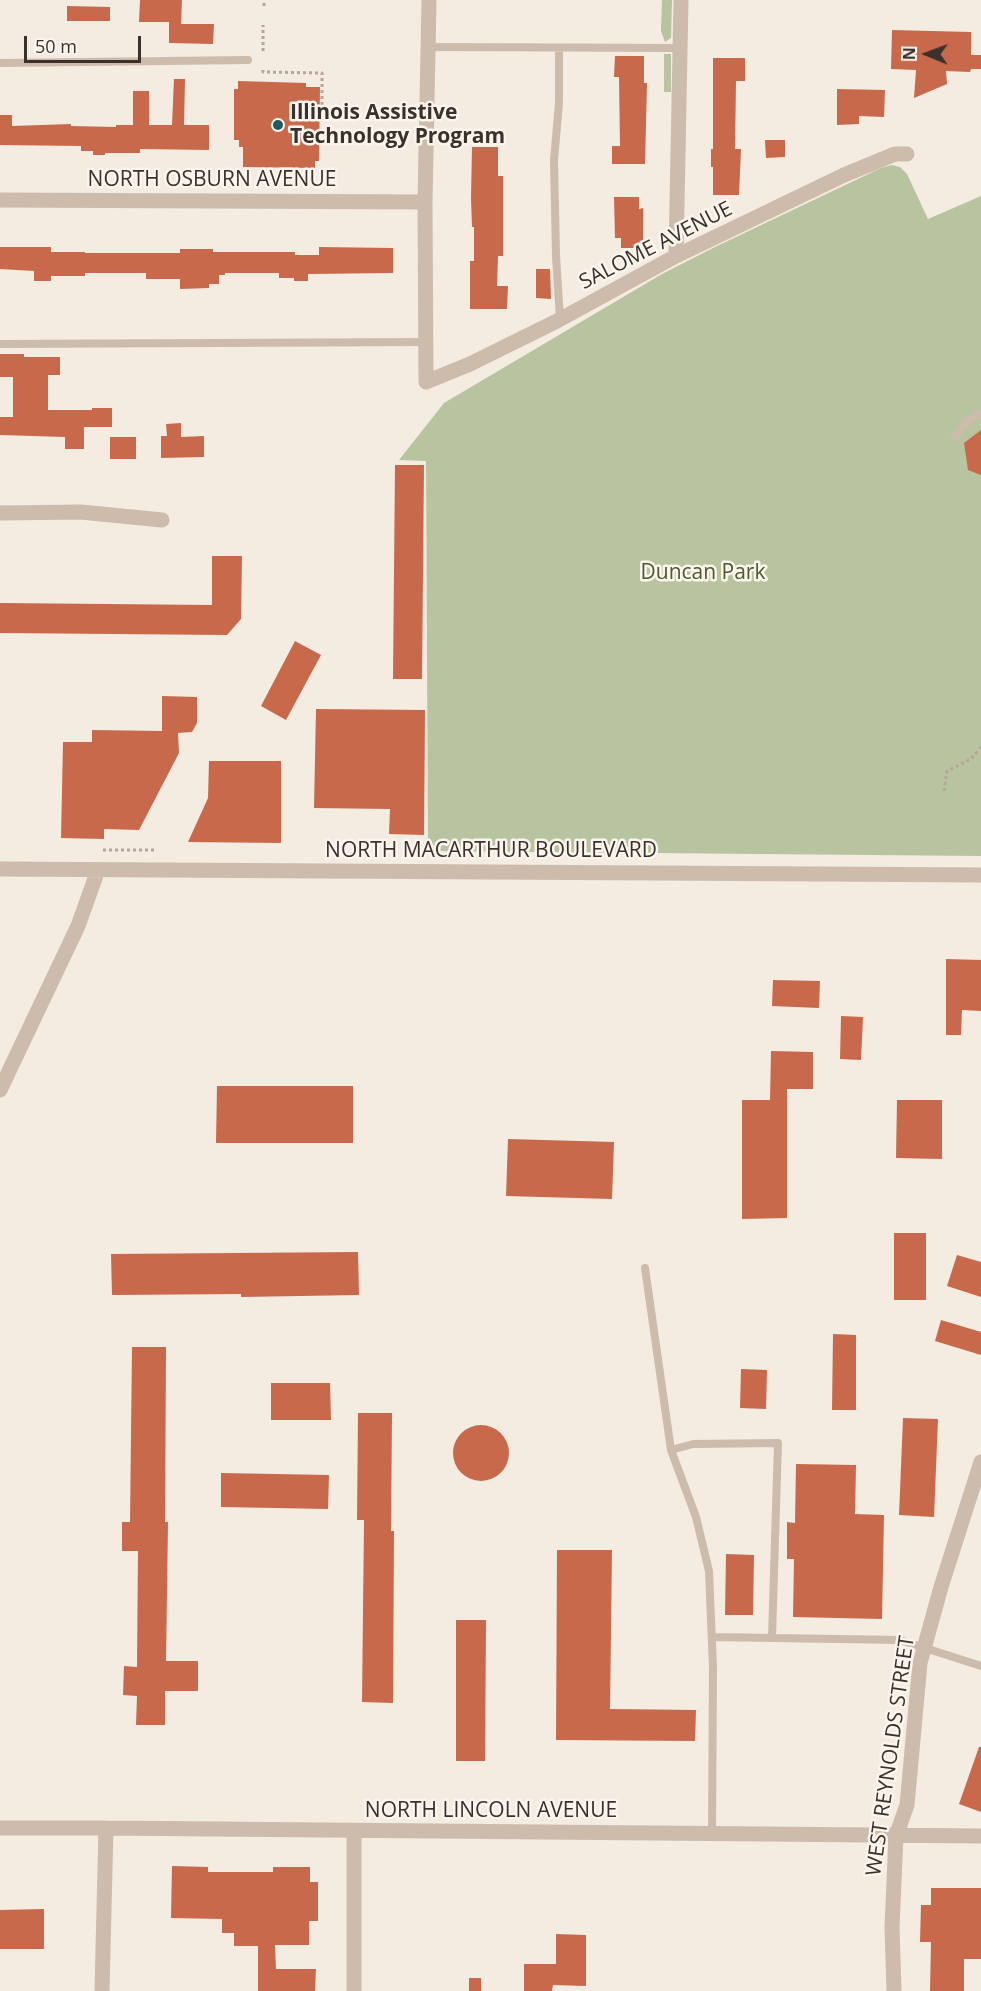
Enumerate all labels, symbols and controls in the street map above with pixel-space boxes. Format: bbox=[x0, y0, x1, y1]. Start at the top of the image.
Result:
scale bar bbox=[27, 24, 144, 62]
north arrow bbox=[897, 24, 957, 84]
text: 50 m bbox=[35, 34, 77, 58]
text: N bbox=[898, 47, 920, 60]
place label: Illinois Assistive Technology Program bbox=[290, 100, 505, 150]
marker: Illinois Assistive Technology Program bbox=[271, 118, 285, 132]
street label: NORTH OSBURN AVENUE bbox=[88, 167, 336, 193]
street label: SALOME AVENUE bbox=[575, 197, 737, 295]
park label: Duncan Park bbox=[641, 560, 765, 586]
street label: NORTH MACARTHUR BOULEVARD bbox=[325, 838, 657, 864]
street label: WEST REYNOLDS STREET bbox=[862, 1634, 920, 1878]
street label: NORTH LINCOLN AVENUE bbox=[365, 1798, 617, 1824]

